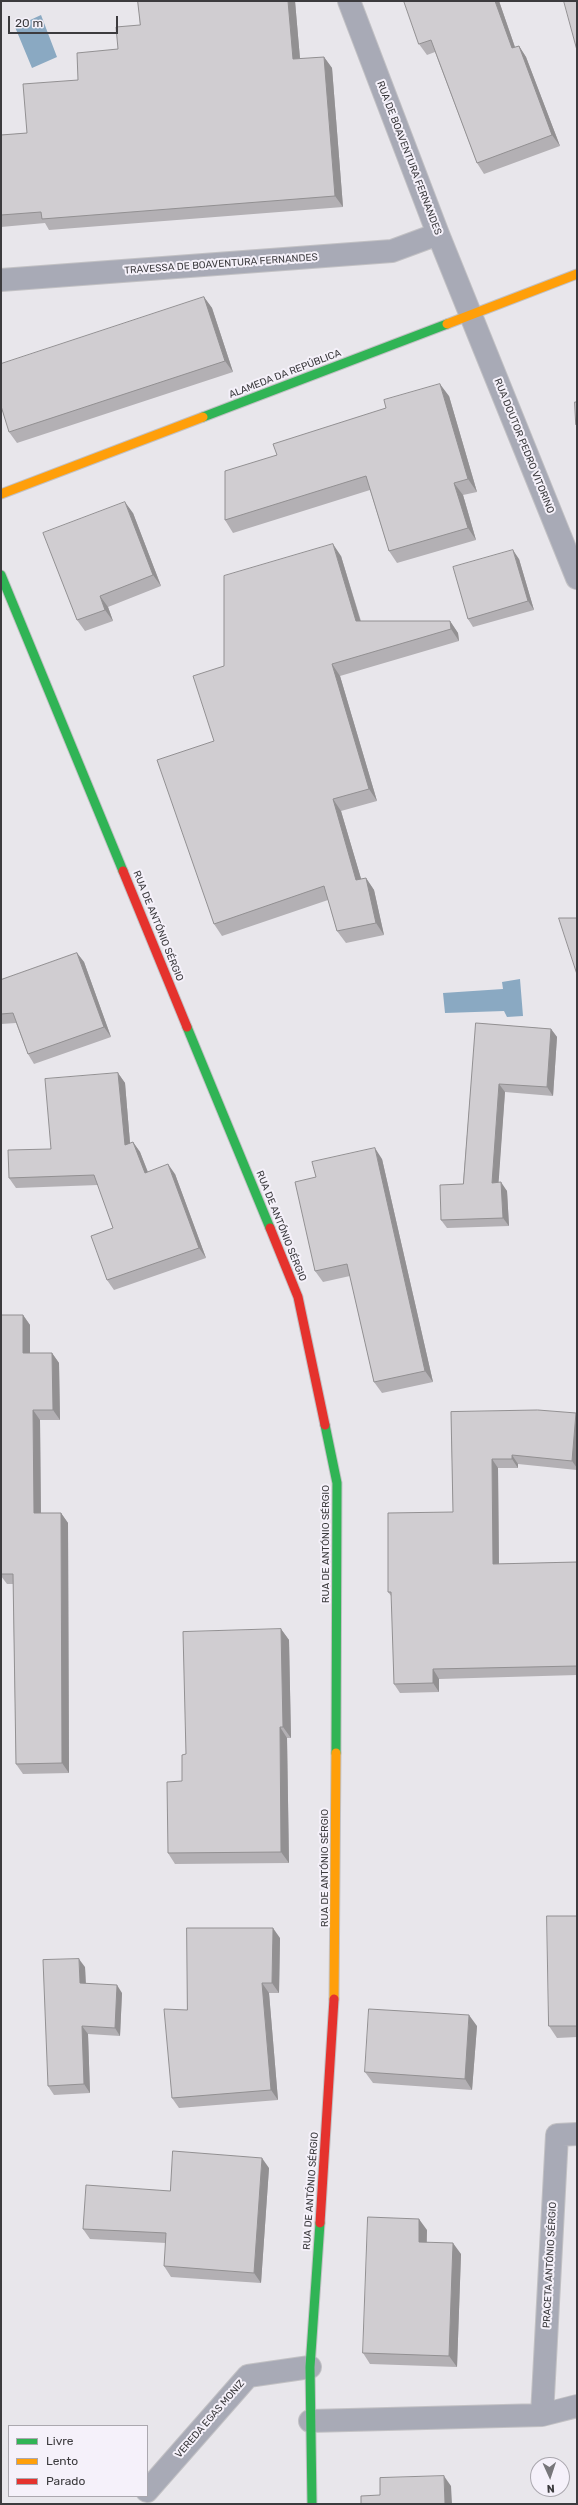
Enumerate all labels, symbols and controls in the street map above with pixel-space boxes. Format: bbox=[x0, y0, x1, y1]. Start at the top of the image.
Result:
scale bar bbox=[10, 8, 120, 34]
text: 20 m bbox=[15, 16, 43, 30]
street label: RUA DE BOAVENTURA FERNANDES bbox=[374, 79, 444, 237]
street label: TRAVESSA DE BOAVENTURA FERNANDES bbox=[124, 251, 318, 277]
street label: ALAMEDA DA REPÚBLICA bbox=[227, 347, 343, 401]
street label: RUA DOUTOR PEDRO VITORINO bbox=[491, 377, 557, 515]
street label: RUA DE ANTÓNIO SÉRGIO bbox=[130, 869, 186, 983]
street label: RUA DE ANTÓNIO SÉRGIO bbox=[253, 1169, 309, 1283]
street label: RUA DE ANTÓNIO SÉRGIO bbox=[320, 1485, 332, 1603]
street label: RUA DE ANTÓNIO SÉRGIO bbox=[319, 1809, 331, 1927]
street label: RUA DE ANTÓNIO SÉRGIO bbox=[301, 2132, 321, 2250]
street label: PRACETA ANTÓNIO SÉRGIO bbox=[541, 2201, 559, 2329]
street label: VEREDA EGAS MONIZ bbox=[173, 2378, 247, 2460]
legend bbox=[8, 2425, 148, 2497]
text: Livre bbox=[46, 2434, 73, 2448]
text: Lento bbox=[46, 2454, 78, 2468]
north arrow bbox=[530, 2457, 570, 2497]
text: Parado bbox=[46, 2474, 85, 2488]
text: N bbox=[546, 2482, 555, 2495]

